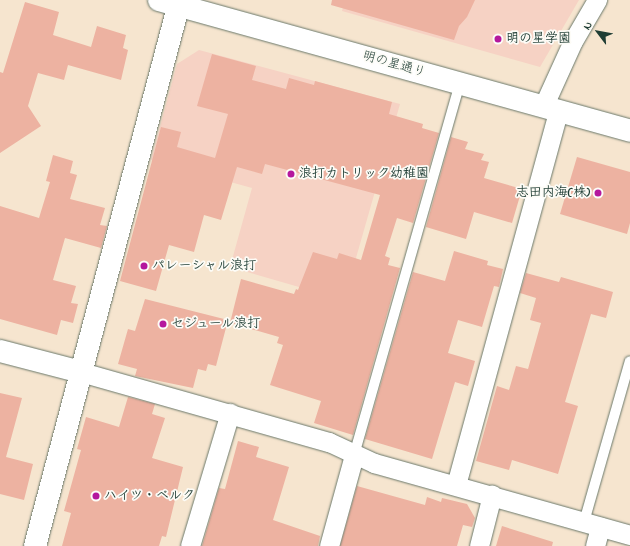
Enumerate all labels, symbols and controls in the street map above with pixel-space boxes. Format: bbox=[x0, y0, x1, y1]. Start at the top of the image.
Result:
north arrow bbox=[578, 12, 618, 52]
text: N bbox=[579, 18, 597, 33]
place label: 明の星学園 bbox=[506, 31, 571, 47]
marker: 明の星学園 bbox=[493, 34, 503, 44]
street label: 明の星通り bbox=[361, 49, 427, 81]
place label: 浪打カトリック幼稚園 bbox=[299, 166, 429, 182]
marker: 浪打カトリック幼稚園 bbox=[286, 169, 296, 179]
place label: 志田内海(株) bbox=[516, 185, 590, 201]
marker: 志田内海(株) bbox=[593, 188, 603, 198]
place label: パレーシャル浪打 bbox=[152, 258, 257, 274]
marker: パレーシャル浪打 bbox=[139, 261, 149, 271]
place label: セジュール浪打 bbox=[171, 316, 262, 332]
marker: セジュール浪打 bbox=[158, 319, 168, 329]
place label: ハイツ・ベルク bbox=[104, 488, 195, 504]
marker: ハイツ・ベルク bbox=[91, 491, 101, 501]

